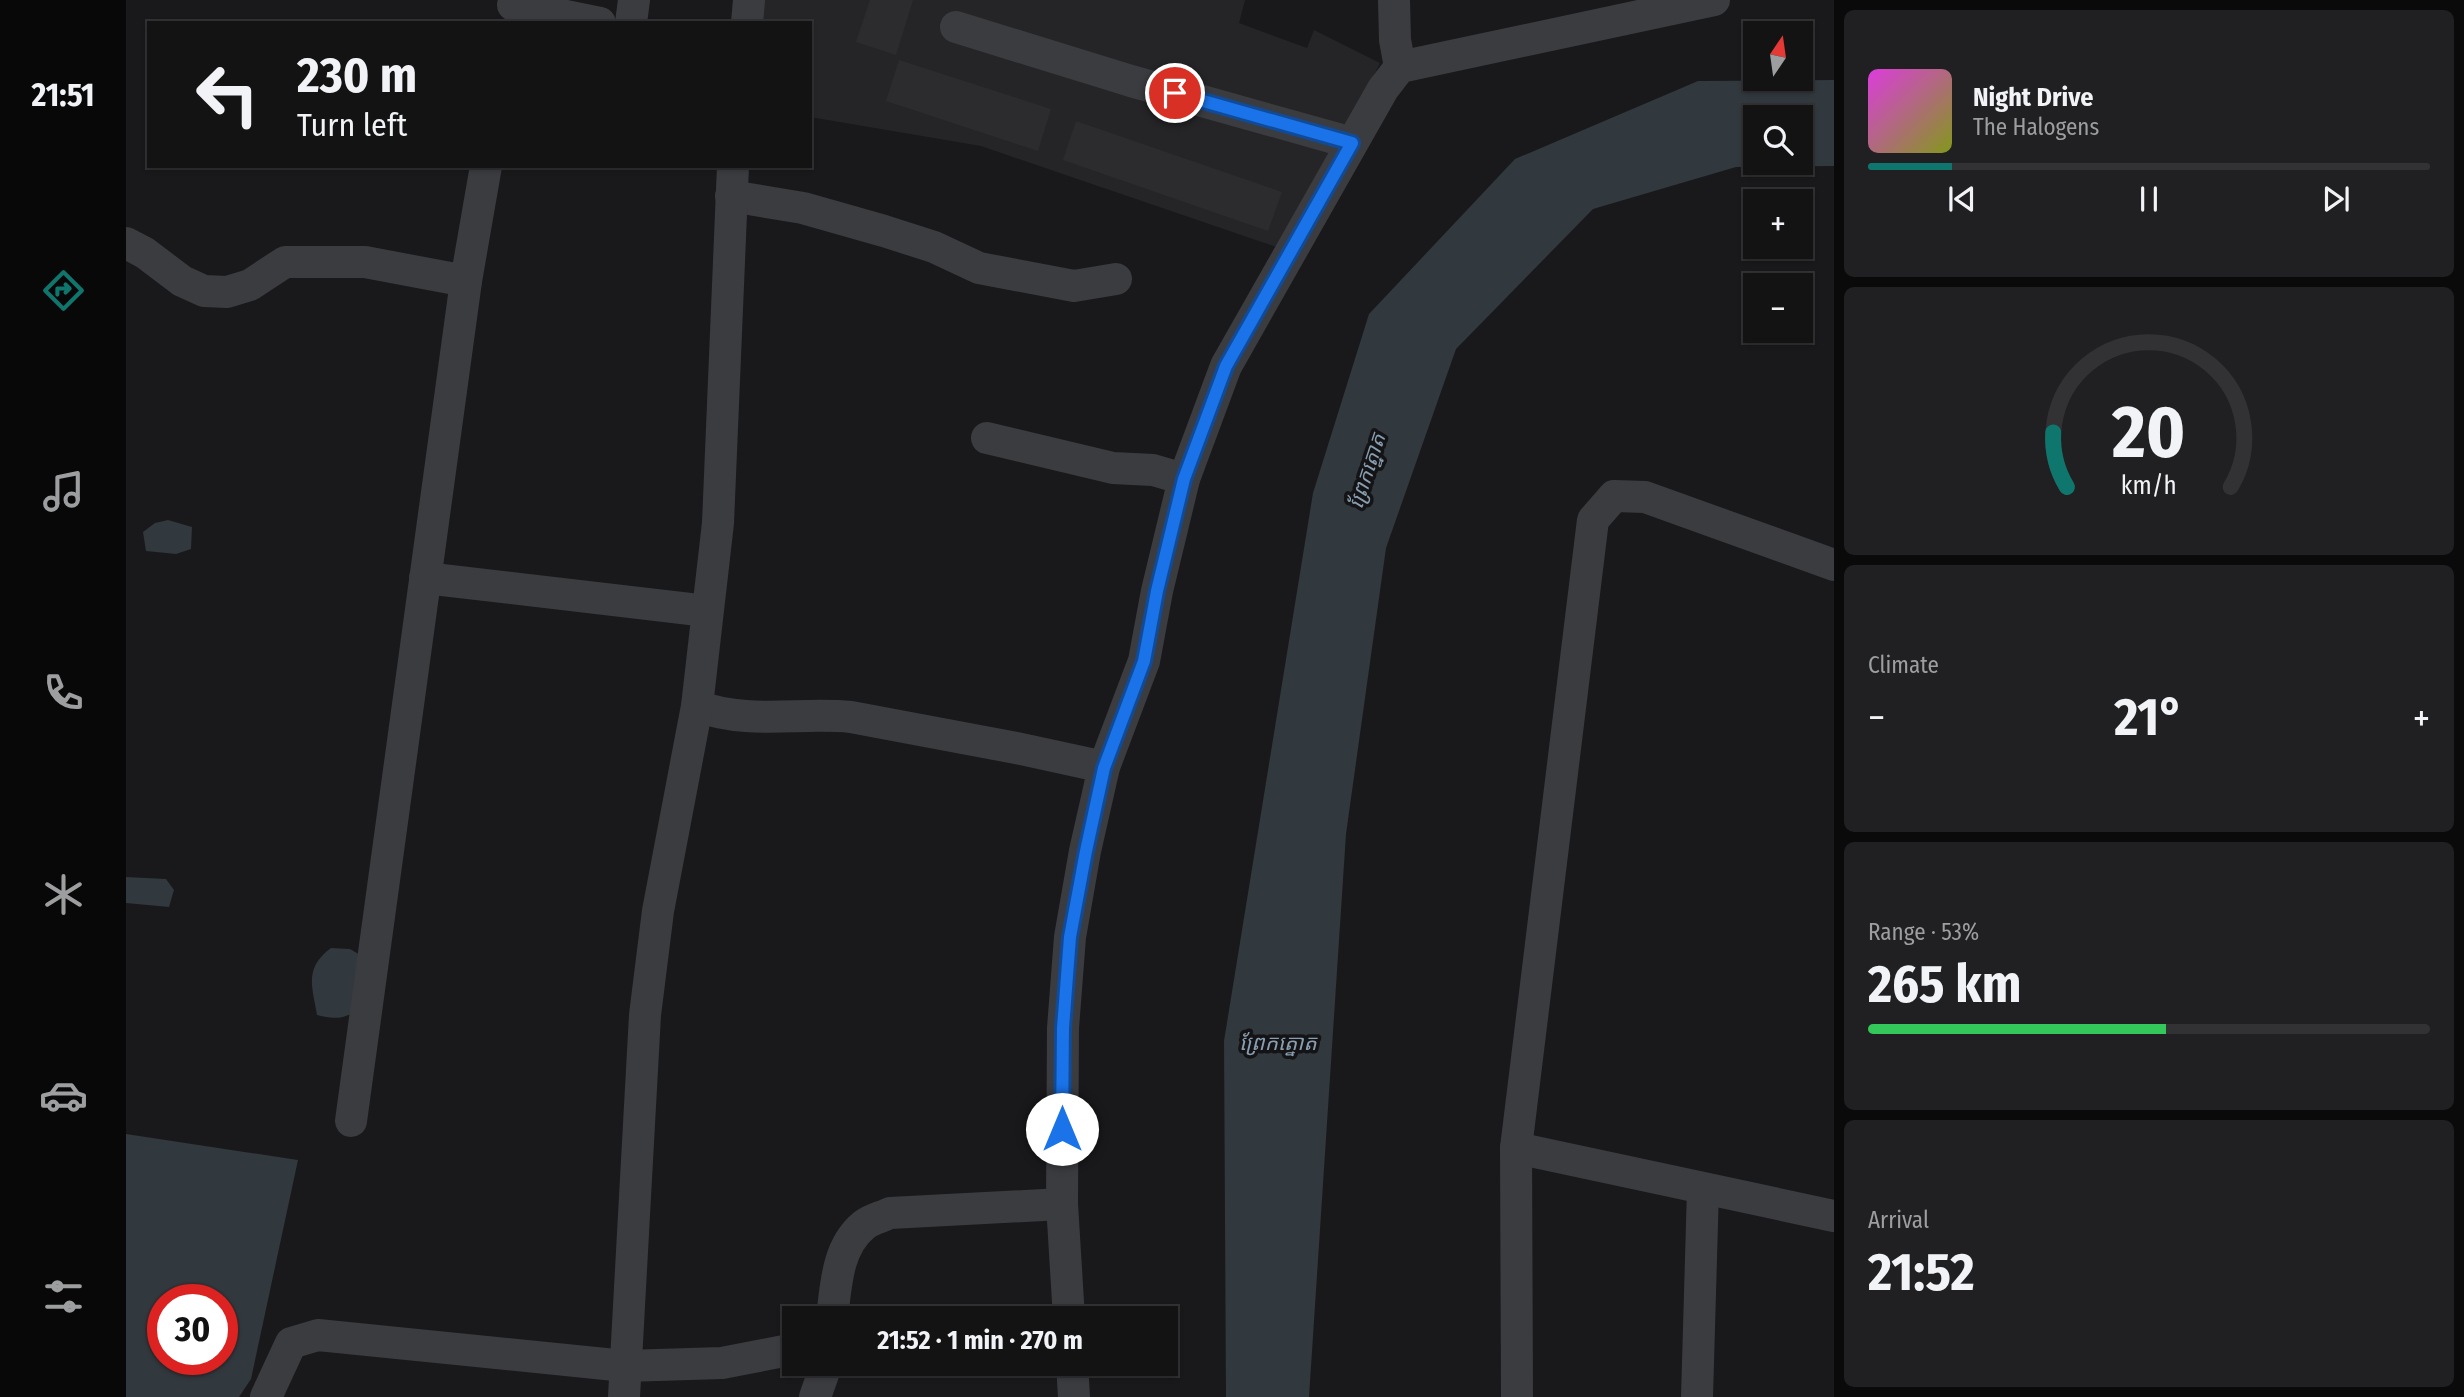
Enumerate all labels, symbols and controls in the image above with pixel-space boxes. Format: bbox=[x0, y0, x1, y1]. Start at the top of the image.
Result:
north arrow bbox=[1743, 21, 1813, 91]
map controls bbox=[1743, 21, 1813, 343]
text: 230 m bbox=[297, 46, 417, 105]
icon: left bbox=[182, 49, 273, 140]
pin bbox=[1145, 63, 1205, 123]
icon: arrive bbox=[1156, 74, 1194, 112]
text: 21:51 bbox=[32, 76, 94, 114]
text: Night Drive bbox=[1973, 82, 2093, 113]
button: search bbox=[1743, 105, 1813, 175]
text: Turn left bbox=[297, 106, 407, 144]
text: The Halogens bbox=[1973, 113, 2099, 141]
icon: previous bbox=[1943, 180, 1981, 218]
icon: pause bbox=[2130, 180, 2168, 218]
icon: next bbox=[2317, 180, 2355, 218]
button: + bbox=[1743, 189, 1813, 259]
icon: directions bbox=[39, 266, 88, 315]
button: − bbox=[1743, 273, 1813, 343]
text: 20 bbox=[2111, 390, 2186, 477]
water label: ព្រែកត្នោត bbox=[1343, 429, 1392, 512]
icon: music bbox=[39, 467, 88, 516]
text: km/h bbox=[2121, 471, 2177, 501]
text: Climate bbox=[1868, 651, 1939, 679]
icon: phone bbox=[39, 668, 88, 717]
text: 21° bbox=[2114, 686, 2184, 749]
text: − bbox=[1868, 695, 1885, 741]
text: + bbox=[2413, 695, 2430, 741]
icon: climate bbox=[39, 870, 88, 919]
text: Range · 53% bbox=[1868, 918, 1979, 946]
text: 265 km bbox=[1868, 953, 2022, 1016]
water label: ព្រែកត្នោត bbox=[1239, 1030, 1318, 1057]
icon: car bbox=[39, 1071, 88, 1120]
position arrow bbox=[1025, 1092, 1099, 1166]
text: Arrival bbox=[1868, 1206, 1929, 1234]
text: 21:52 bbox=[1868, 1241, 1975, 1304]
icon: filters bbox=[39, 1272, 88, 1321]
speed limit sign: 30 bbox=[147, 1284, 238, 1375]
text: 21:52 · 1 min · 270 m bbox=[877, 1325, 1083, 1356]

